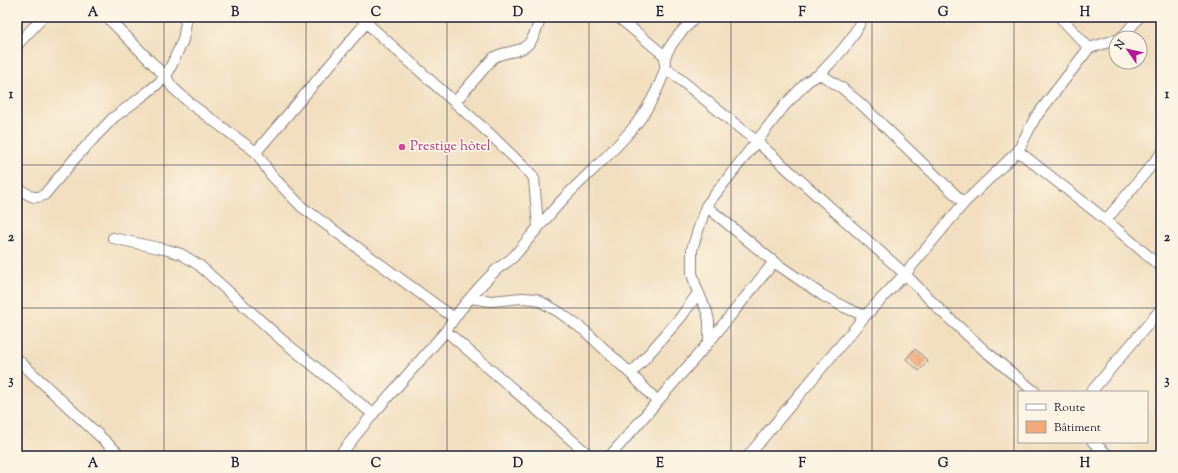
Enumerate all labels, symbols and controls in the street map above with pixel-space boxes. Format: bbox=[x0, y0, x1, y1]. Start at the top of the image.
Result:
text: A bbox=[88, 4, 99, 22]
text: B bbox=[231, 4, 240, 22]
text: C bbox=[371, 4, 381, 22]
text: D bbox=[513, 4, 523, 22]
text: E bbox=[656, 4, 664, 22]
text: F bbox=[798, 4, 806, 22]
text: G bbox=[938, 4, 949, 22]
text: H bbox=[1080, 4, 1091, 22]
north arrow bbox=[1108, 30, 1148, 70]
text: N bbox=[1111, 37, 1130, 54]
text: 1 bbox=[9, 86, 14, 104]
text: 1 bbox=[1165, 86, 1170, 104]
place label: Prestige hôtel bbox=[410, 137, 491, 157]
marker: Prestige hôtel bbox=[397, 142, 407, 152]
text: 2 bbox=[8, 229, 15, 247]
text: 2 bbox=[1164, 229, 1171, 247]
text: 3 bbox=[8, 372, 14, 390]
text: 3 bbox=[1164, 372, 1170, 390]
legend bbox=[1018, 391, 1148, 443]
text: Route bbox=[1054, 399, 1086, 417]
text: Bâtiment bbox=[1054, 419, 1101, 437]
text: A bbox=[88, 455, 99, 473]
text: B bbox=[231, 455, 240, 473]
text: C bbox=[371, 455, 381, 473]
text: D bbox=[513, 455, 523, 473]
text: E bbox=[656, 455, 664, 473]
text: F bbox=[798, 455, 806, 473]
text: G bbox=[938, 455, 949, 473]
text: H bbox=[1080, 455, 1091, 473]

